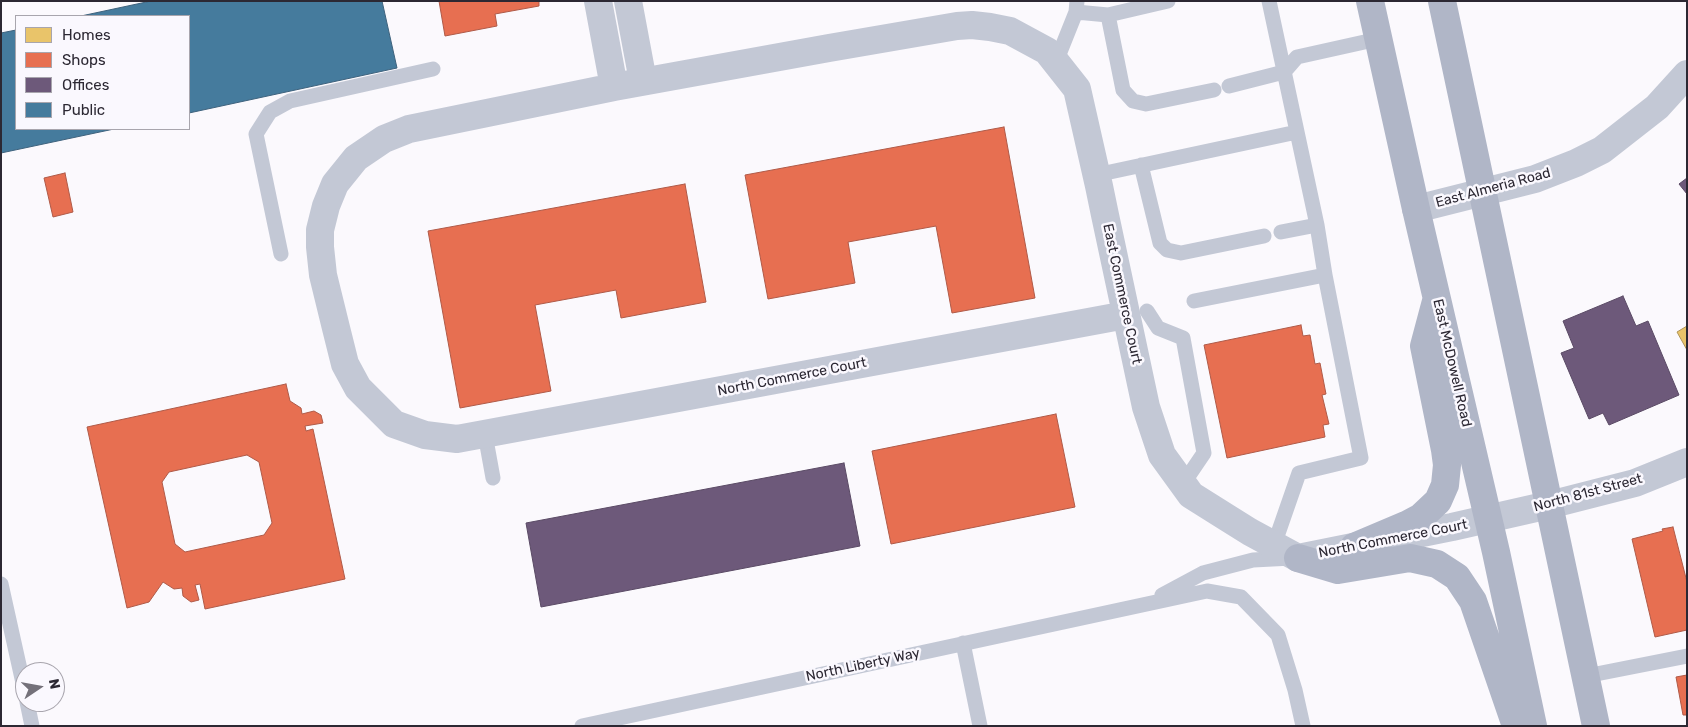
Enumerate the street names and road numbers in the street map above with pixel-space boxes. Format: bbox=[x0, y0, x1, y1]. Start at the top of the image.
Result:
street label: East Almeria Road bbox=[1434, 165, 1552, 211]
street label: East Commerce Court bbox=[1099, 222, 1145, 366]
street label: East McDowell Road bbox=[1429, 297, 1475, 429]
street label: North Commerce Court bbox=[716, 354, 868, 400]
street label: North 81st Street bbox=[1532, 470, 1644, 516]
street label: North Commerce Court bbox=[1317, 516, 1469, 562]
street label: North Liberty Way bbox=[804, 645, 922, 685]

